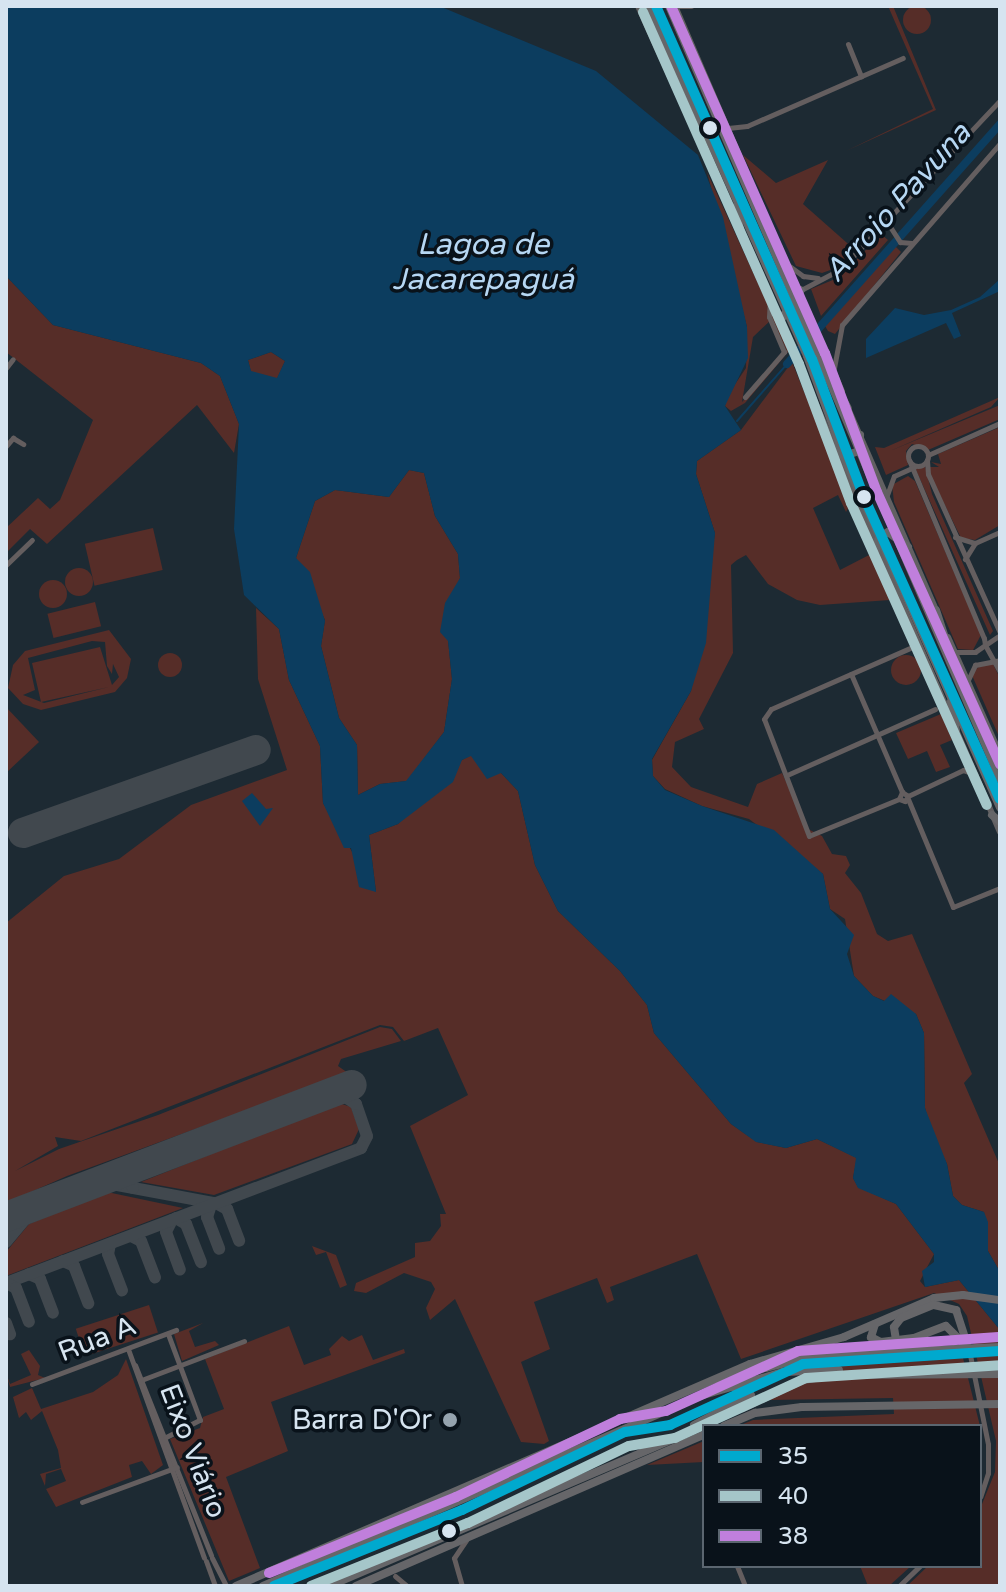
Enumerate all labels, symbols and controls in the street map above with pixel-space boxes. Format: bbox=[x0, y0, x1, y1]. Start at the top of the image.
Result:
water label: Arroio Pavuna bbox=[817, 116, 979, 290]
unlabelled marker bbox=[702, 120, 718, 136]
water label: Lagoa de Jacarepaguá bbox=[392, 227, 574, 298]
unlabelled marker bbox=[856, 489, 872, 505]
street label: Rua A bbox=[53, 1309, 141, 1369]
street label: Eixo Viário bbox=[152, 1379, 234, 1523]
place label: Barra D'Or bbox=[292, 1403, 432, 1437]
marker: Barra D'Or bbox=[439, 1409, 461, 1431]
legend bbox=[702, 1424, 982, 1568]
text: 35 bbox=[778, 1442, 808, 1471]
text: 40 bbox=[778, 1482, 808, 1511]
text: 38 bbox=[778, 1522, 808, 1551]
unlabelled marker bbox=[441, 1523, 457, 1539]

